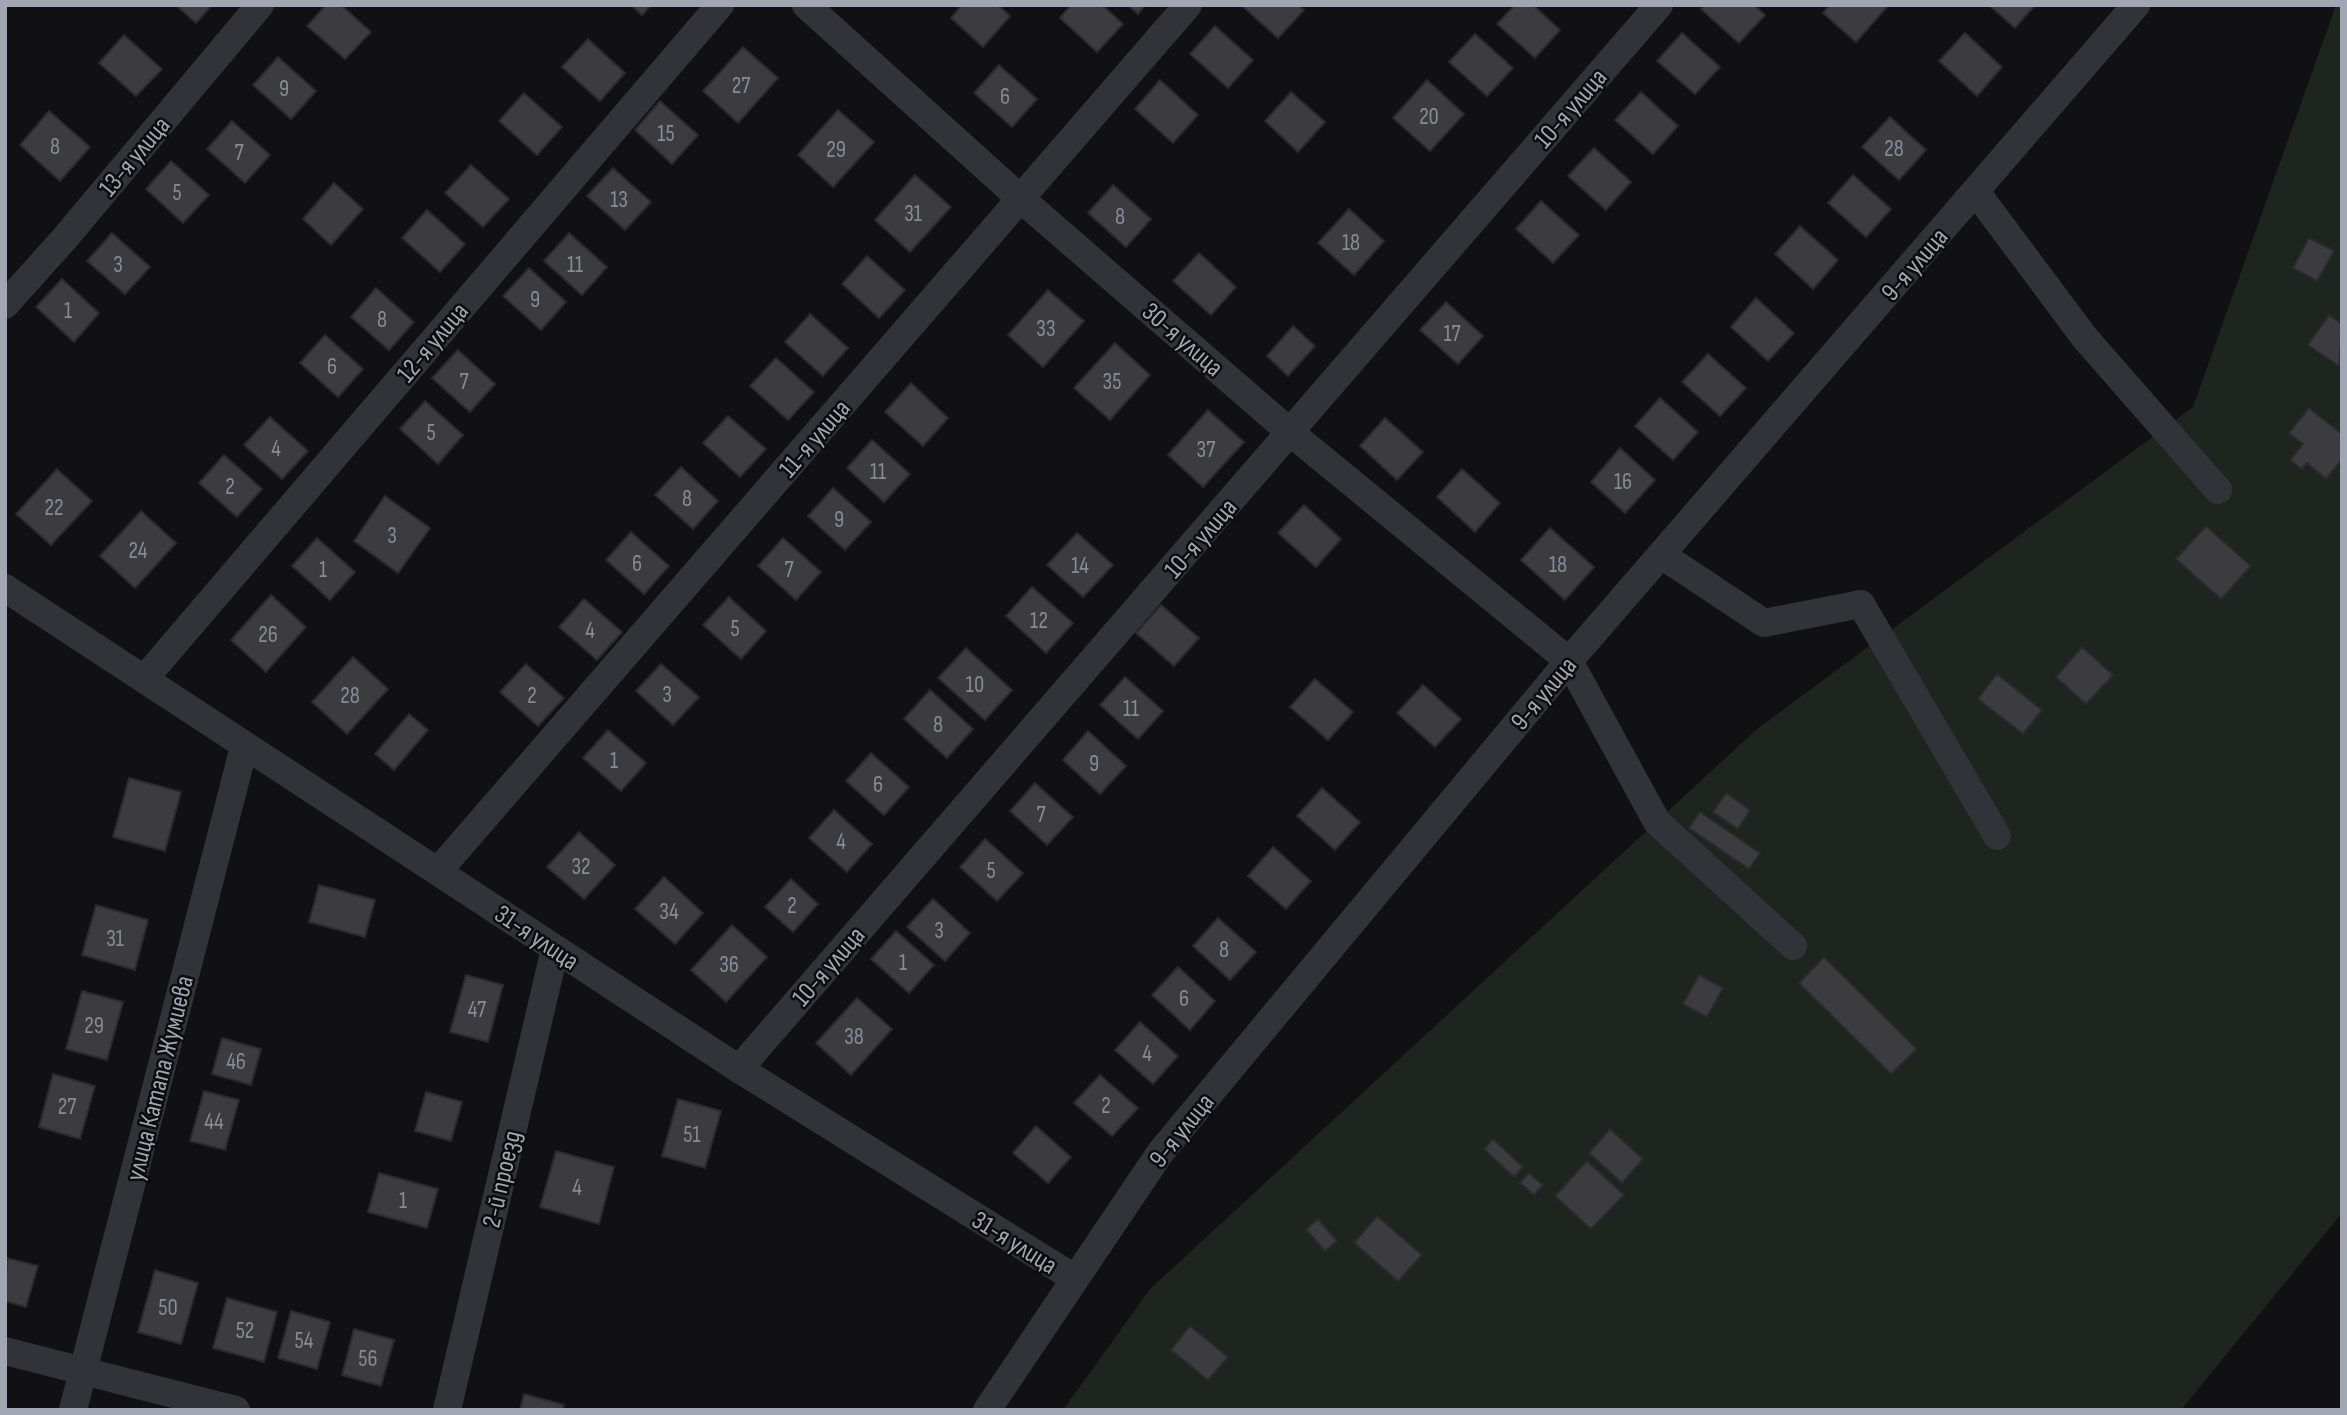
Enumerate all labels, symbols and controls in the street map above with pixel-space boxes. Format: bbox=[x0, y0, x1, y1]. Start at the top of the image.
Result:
street label: 10-я улица bbox=[1528, 63, 1614, 155]
house number: 27 bbox=[732, 72, 750, 100]
house number: 9 bbox=[279, 75, 289, 103]
house number: 6 bbox=[1000, 83, 1010, 111]
house number: 20 bbox=[1419, 103, 1439, 131]
street label: 13-я улица bbox=[93, 111, 177, 203]
house number: 15 bbox=[657, 120, 675, 148]
house number: 8 bbox=[50, 133, 60, 161]
house number: 28 bbox=[1884, 135, 1904, 163]
house number: 29 bbox=[826, 136, 846, 164]
house number: 7 bbox=[234, 139, 244, 167]
house number: 5 bbox=[172, 179, 182, 207]
house number: 13 bbox=[610, 186, 628, 214]
house number: 31 bbox=[904, 200, 922, 228]
house number: 8 bbox=[1115, 203, 1125, 231]
street label: 9-я улица bbox=[1875, 222, 1955, 308]
house number: 18 bbox=[1342, 229, 1360, 257]
house number: 3 bbox=[113, 251, 123, 279]
house number: 11 bbox=[567, 251, 583, 279]
house number: 9 bbox=[530, 286, 540, 314]
house number: 1 bbox=[64, 297, 72, 325]
street label: 12-я улица bbox=[391, 297, 475, 389]
street label: 30-я улица bbox=[1135, 297, 1229, 384]
house number: 8 bbox=[377, 306, 387, 334]
house number: 33 bbox=[1036, 315, 1056, 343]
house number: 17 bbox=[1443, 320, 1461, 348]
house number: 6 bbox=[327, 353, 337, 381]
house number: 7 bbox=[459, 368, 469, 396]
house number: 35 bbox=[1103, 368, 1121, 396]
street label: 11-я улица bbox=[773, 394, 857, 484]
house number: 5 bbox=[426, 419, 436, 447]
house number: 4 bbox=[271, 435, 281, 463]
house number: 37 bbox=[1197, 436, 1215, 464]
house number: 11 bbox=[870, 458, 886, 486]
house number: 16 bbox=[1614, 468, 1632, 496]
house number: 2 bbox=[225, 473, 235, 501]
house number: 8 bbox=[682, 485, 692, 513]
street label: 10-я улица bbox=[1158, 493, 1244, 585]
house number: 22 bbox=[45, 494, 63, 522]
house number: 9 bbox=[834, 506, 844, 534]
house number: 3 bbox=[387, 522, 397, 550]
house number: 24 bbox=[129, 537, 148, 565]
house number: 6 bbox=[632, 550, 642, 578]
house number: 18 bbox=[1549, 551, 1567, 579]
house number: 14 bbox=[1071, 552, 1089, 580]
house number: 1 bbox=[319, 556, 327, 584]
house number: 7 bbox=[784, 556, 794, 584]
house number: 12 bbox=[1030, 607, 1048, 635]
house number: 5 bbox=[730, 615, 740, 643]
house number: 4 bbox=[585, 617, 595, 645]
house number: 26 bbox=[258, 621, 278, 649]
street label: 9-я улица bbox=[1505, 651, 1584, 737]
house number: 10 bbox=[966, 671, 984, 699]
house number: 3 bbox=[662, 681, 672, 709]
house number: 28 bbox=[340, 682, 360, 710]
house number: 2 bbox=[527, 682, 537, 710]
house number: 11 bbox=[1123, 695, 1139, 723]
house number: 8 bbox=[933, 711, 943, 739]
house number: 1 bbox=[610, 747, 618, 775]
house number: 9 bbox=[1089, 750, 1099, 778]
house number: 6 bbox=[873, 771, 883, 799]
house number: 7 bbox=[1036, 801, 1046, 829]
house number: 4 bbox=[836, 828, 846, 856]
house number: 32 bbox=[571, 853, 591, 881]
house number: 5 bbox=[986, 857, 996, 885]
house number: 2 bbox=[787, 892, 797, 920]
house number: 34 bbox=[659, 898, 679, 926]
street label: 31-я улица bbox=[488, 899, 584, 978]
house number: 3 bbox=[934, 917, 944, 945]
street label: 10-я улица bbox=[786, 921, 872, 1013]
house number: 31 bbox=[106, 925, 124, 953]
house number: 8 bbox=[1219, 936, 1229, 964]
house number: 1 bbox=[899, 949, 907, 977]
house number: 36 bbox=[719, 951, 739, 979]
street label: улица Катапа Жумиева bbox=[120, 973, 201, 1184]
house number: 6 bbox=[1179, 985, 1189, 1013]
house number: 47 bbox=[468, 996, 486, 1024]
house number: 29 bbox=[84, 1012, 104, 1040]
house number: 38 bbox=[844, 1023, 864, 1051]
house number: 4 bbox=[1142, 1040, 1152, 1068]
house number: 46 bbox=[226, 1048, 246, 1076]
street label: 9-я улица bbox=[1143, 1088, 1221, 1174]
house number: 2 bbox=[1101, 1092, 1111, 1120]
house number: 27 bbox=[58, 1093, 76, 1121]
house number: 44 bbox=[204, 1108, 224, 1136]
house number: 51 bbox=[683, 1121, 701, 1149]
street label: 2-й проезд bbox=[476, 1128, 529, 1231]
house number: 4 bbox=[572, 1174, 582, 1202]
house number: 1 bbox=[399, 1187, 407, 1215]
street label: 31-я улица bbox=[966, 1205, 1063, 1281]
house number: 50 bbox=[158, 1294, 178, 1322]
house number: 52 bbox=[236, 1317, 254, 1345]
house number: 54 bbox=[295, 1327, 314, 1355]
house number: 56 bbox=[358, 1345, 378, 1373]

